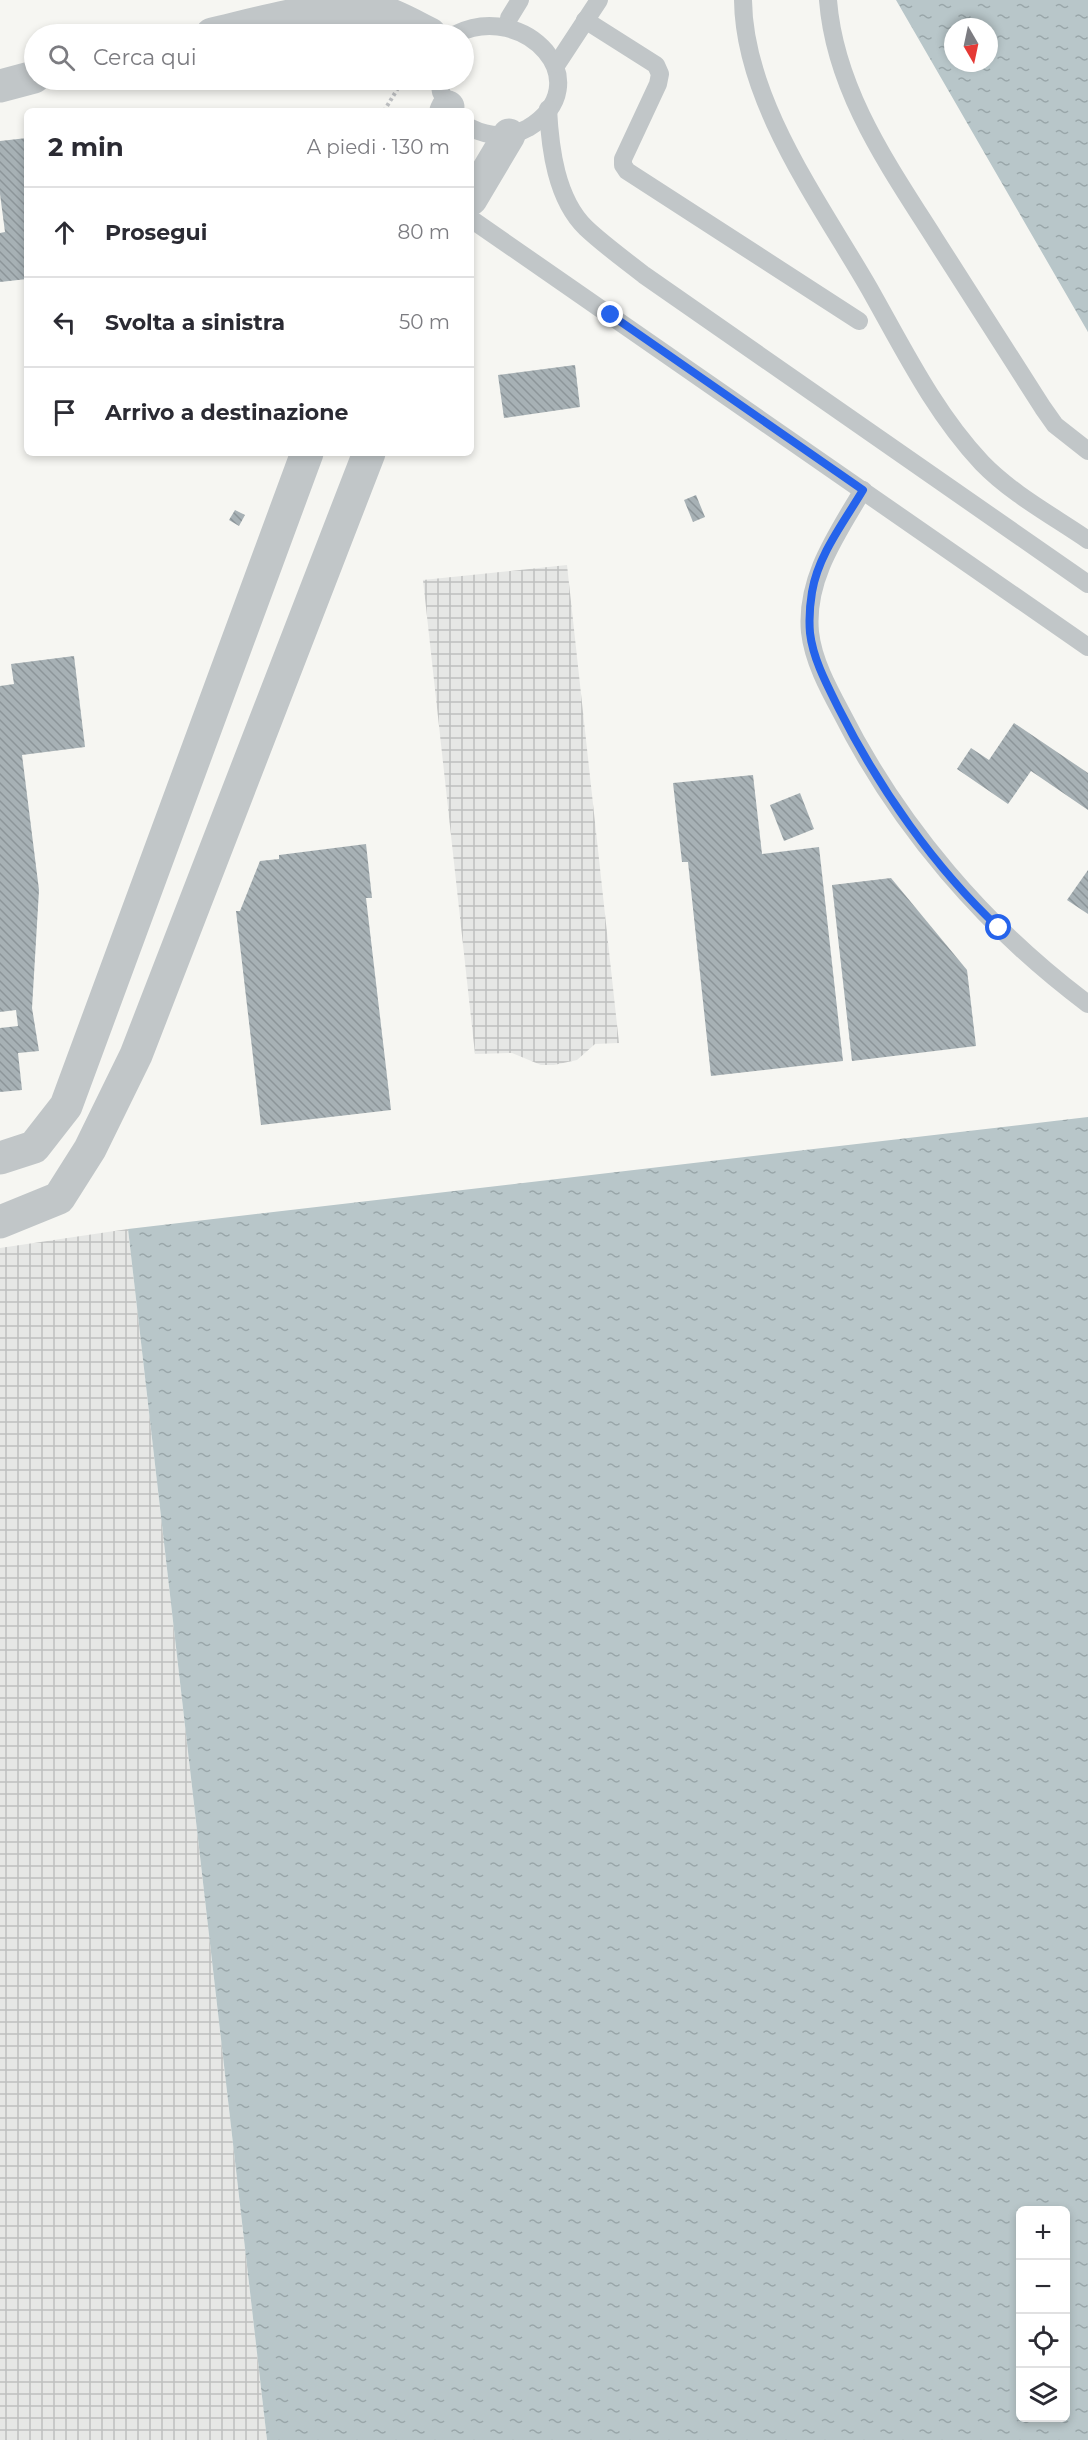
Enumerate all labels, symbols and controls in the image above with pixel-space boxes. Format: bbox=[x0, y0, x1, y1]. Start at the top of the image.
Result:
north arrow bbox=[944, 18, 998, 72]
search box bbox=[24, 24, 474, 90]
icon: search bbox=[45, 41, 78, 74]
text: Cerca qui bbox=[93, 44, 197, 71]
text: 2 min bbox=[48, 131, 124, 163]
text: A piedi · 130 m bbox=[307, 135, 450, 159]
icon: ahead bbox=[48, 216, 81, 249]
text: Prosegui bbox=[105, 219, 207, 246]
text: 80 m bbox=[398, 220, 450, 244]
route end bbox=[597, 301, 623, 327]
icon: left bbox=[48, 306, 81, 339]
text: Svolta a sinistra bbox=[105, 309, 285, 336]
text: 50 m bbox=[399, 310, 450, 334]
icon: arrive bbox=[48, 396, 81, 429]
text: Arrivo a destinazione bbox=[105, 399, 348, 426]
route start bbox=[985, 914, 1011, 940]
map controls bbox=[1016, 2206, 1070, 2422]
button: + bbox=[1016, 2206, 1070, 2260]
button: − bbox=[1016, 2260, 1070, 2314]
button: locate bbox=[1016, 2314, 1070, 2368]
button: layers bbox=[1016, 2368, 1070, 2422]

